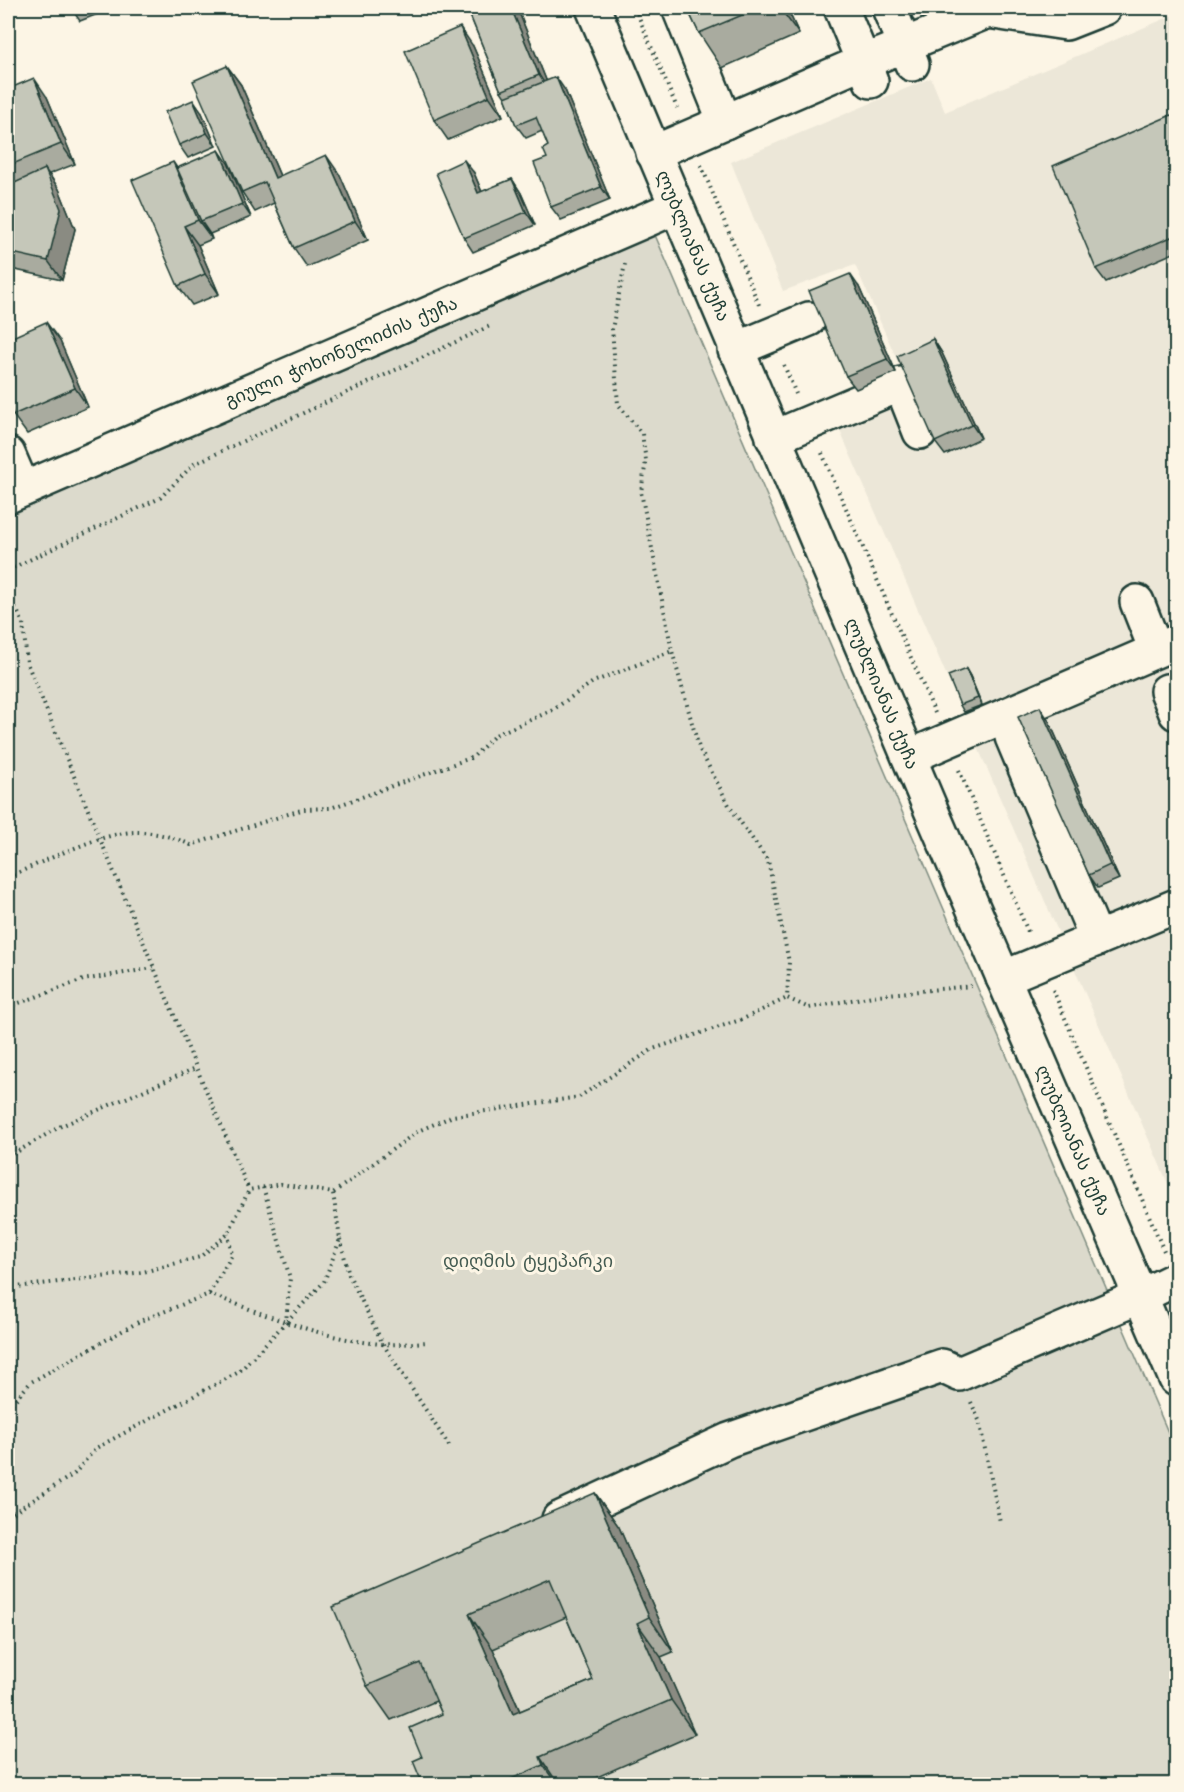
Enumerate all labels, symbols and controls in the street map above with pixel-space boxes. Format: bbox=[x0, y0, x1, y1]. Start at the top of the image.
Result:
street label: ლუბლიანას ქუჩა bbox=[647, 166, 737, 327]
street label: გიული ჭოხონელიძის ქუჩა bbox=[221, 290, 463, 416]
street label: ლუბლიანას ქუჩა bbox=[836, 614, 925, 774]
street label: ლუბლიანას ქუჩა bbox=[1027, 1061, 1117, 1221]
park label: დიღმის ტყეპარკი bbox=[443, 1248, 613, 1277]

